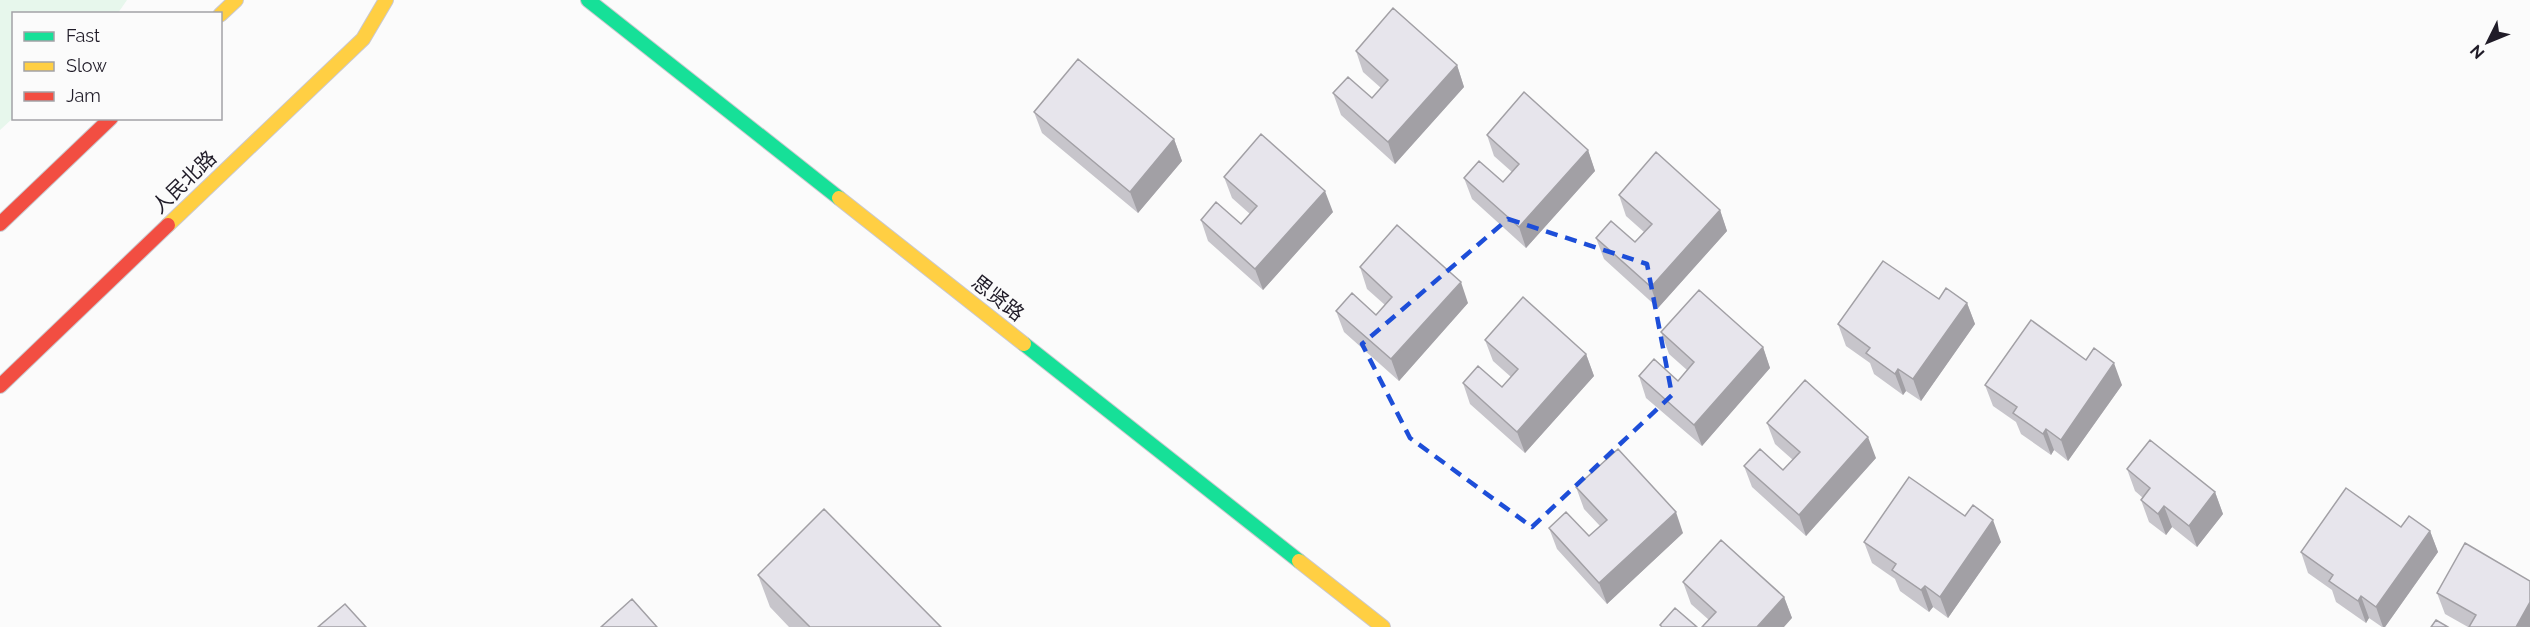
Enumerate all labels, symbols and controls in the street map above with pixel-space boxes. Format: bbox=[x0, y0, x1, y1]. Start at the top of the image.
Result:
legend bbox=[12, 12, 222, 120]
north arrow bbox=[2458, 12, 2518, 72]
text: Fast bbox=[66, 25, 100, 46]
text: N bbox=[2466, 41, 2489, 63]
text: Slow bbox=[66, 55, 107, 76]
text: Jam bbox=[66, 85, 101, 106]
street label: 人民北路 bbox=[147, 146, 221, 218]
street label: 思贤路 bbox=[967, 270, 1029, 326]

